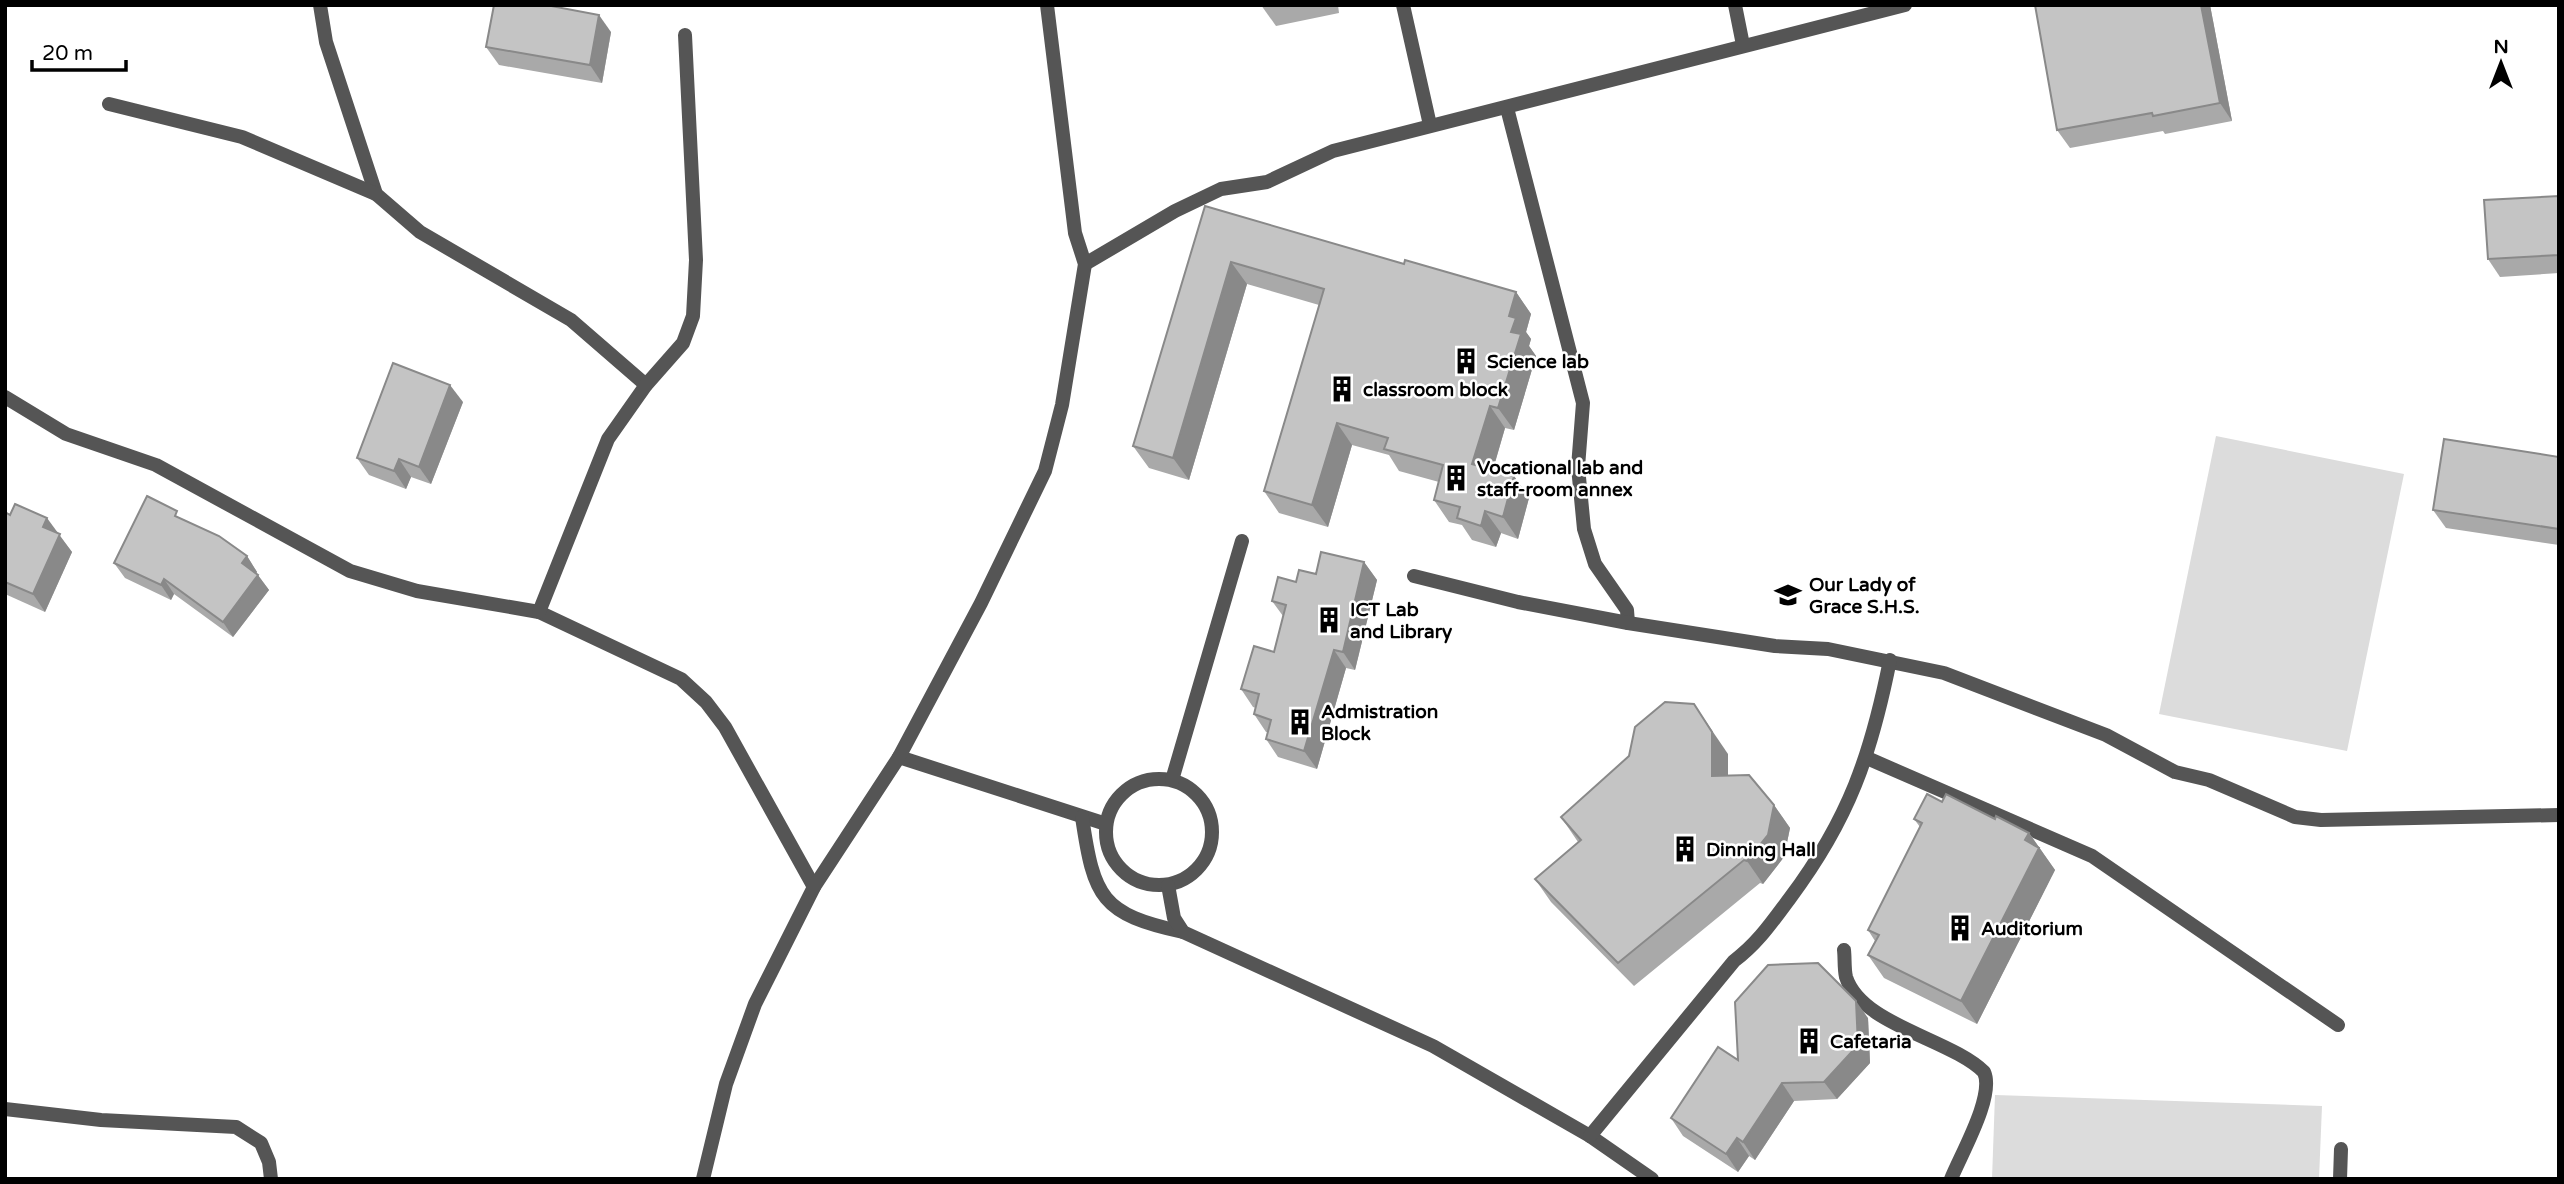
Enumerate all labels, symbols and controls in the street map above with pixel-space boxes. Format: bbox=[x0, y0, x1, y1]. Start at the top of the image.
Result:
scale bar bbox=[32, 28, 126, 72]
north arrow bbox=[2466, 28, 2536, 98]
text: N bbox=[2493, 36, 2509, 58]
text: 20 m bbox=[42, 41, 93, 66]
building icon: Science lab bbox=[1451, 346, 1481, 376]
place label: Science lab bbox=[1487, 351, 1589, 373]
building icon: classroom block bbox=[1327, 374, 1357, 404]
place label: classroom block bbox=[1363, 379, 1509, 401]
place label: Vocational lab and staff-room annex bbox=[1477, 457, 1643, 501]
building icon: Vocational lab and staff-room annex bbox=[1441, 463, 1471, 493]
place label: Our Lady of Grace S.H.S. bbox=[1809, 574, 1920, 618]
school or university icon: Our Lady of Grace S.H.S. bbox=[1773, 580, 1803, 610]
place label: ICT Lab and Library bbox=[1350, 599, 1453, 644]
building icon: ICT Lab and Library bbox=[1314, 605, 1344, 635]
place label: Admistration Block bbox=[1321, 701, 1438, 745]
building icon: Admistration Block bbox=[1285, 707, 1315, 737]
building icon: Dinning Hall bbox=[1670, 834, 1700, 864]
place label: Dinning Hall bbox=[1706, 839, 1816, 862]
building icon: Auditorium bbox=[1945, 913, 1975, 943]
place label: Auditorium bbox=[1981, 918, 2083, 940]
building icon: Cafetaria bbox=[1794, 1026, 1824, 1056]
place label: Cafetaria bbox=[1830, 1031, 1912, 1053]

